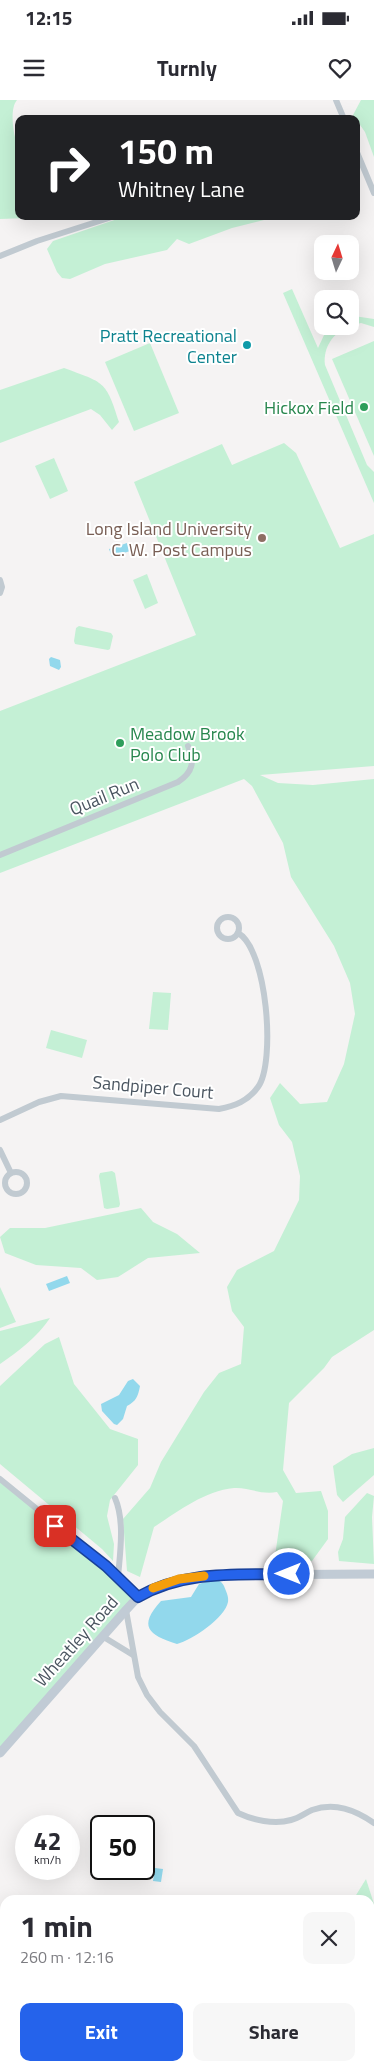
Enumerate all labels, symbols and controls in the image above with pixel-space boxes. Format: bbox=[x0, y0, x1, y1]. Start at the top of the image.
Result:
text: 12:15 bbox=[25, 3, 72, 32]
text: Turnly bbox=[157, 51, 217, 85]
icon: menu bbox=[20, 54, 48, 82]
icon: heart bbox=[326, 54, 354, 82]
text: 150 m bbox=[118, 124, 214, 178]
icon: right bbox=[35, 135, 100, 200]
text: Whitney Lane bbox=[118, 172, 245, 206]
north arrow bbox=[314, 235, 359, 280]
map controls bbox=[314, 235, 359, 335]
button: search bbox=[314, 290, 359, 335]
place label: Pratt Recreational Center bbox=[100, 322, 237, 370]
marker: Pratt Recreational Center bbox=[241, 339, 253, 351]
place label: Hickox Field bbox=[264, 394, 354, 421]
marker: Hickox Field bbox=[358, 401, 370, 413]
place label: Long Island University C. W. Post Campus bbox=[86, 515, 252, 563]
marker: Long Island University C. W. Post Campus bbox=[256, 532, 268, 544]
place label: Meadow Brook Polo Club bbox=[130, 720, 245, 768]
marker: Meadow Brook Polo Club bbox=[114, 737, 126, 749]
street label: Quail Run bbox=[65, 770, 143, 822]
street label: Sandpiper Court bbox=[91, 1068, 215, 1106]
pin bbox=[34, 1505, 76, 1547]
icon: arrive bbox=[41, 1512, 69, 1540]
position arrow bbox=[262, 1547, 314, 1599]
street label: Wheatley Road bbox=[28, 1589, 124, 1693]
speed limit sign: 50 bbox=[90, 1815, 155, 1880]
text: 42 bbox=[33, 1822, 62, 1860]
text: km/h bbox=[34, 1850, 61, 1869]
text: 1 min bbox=[20, 1903, 93, 1949]
button: close bbox=[303, 1912, 355, 1964]
text: 260 m · 12:16 bbox=[20, 1945, 114, 1969]
button: Exit bbox=[20, 2003, 183, 2061]
button: Share bbox=[193, 2003, 355, 2061]

